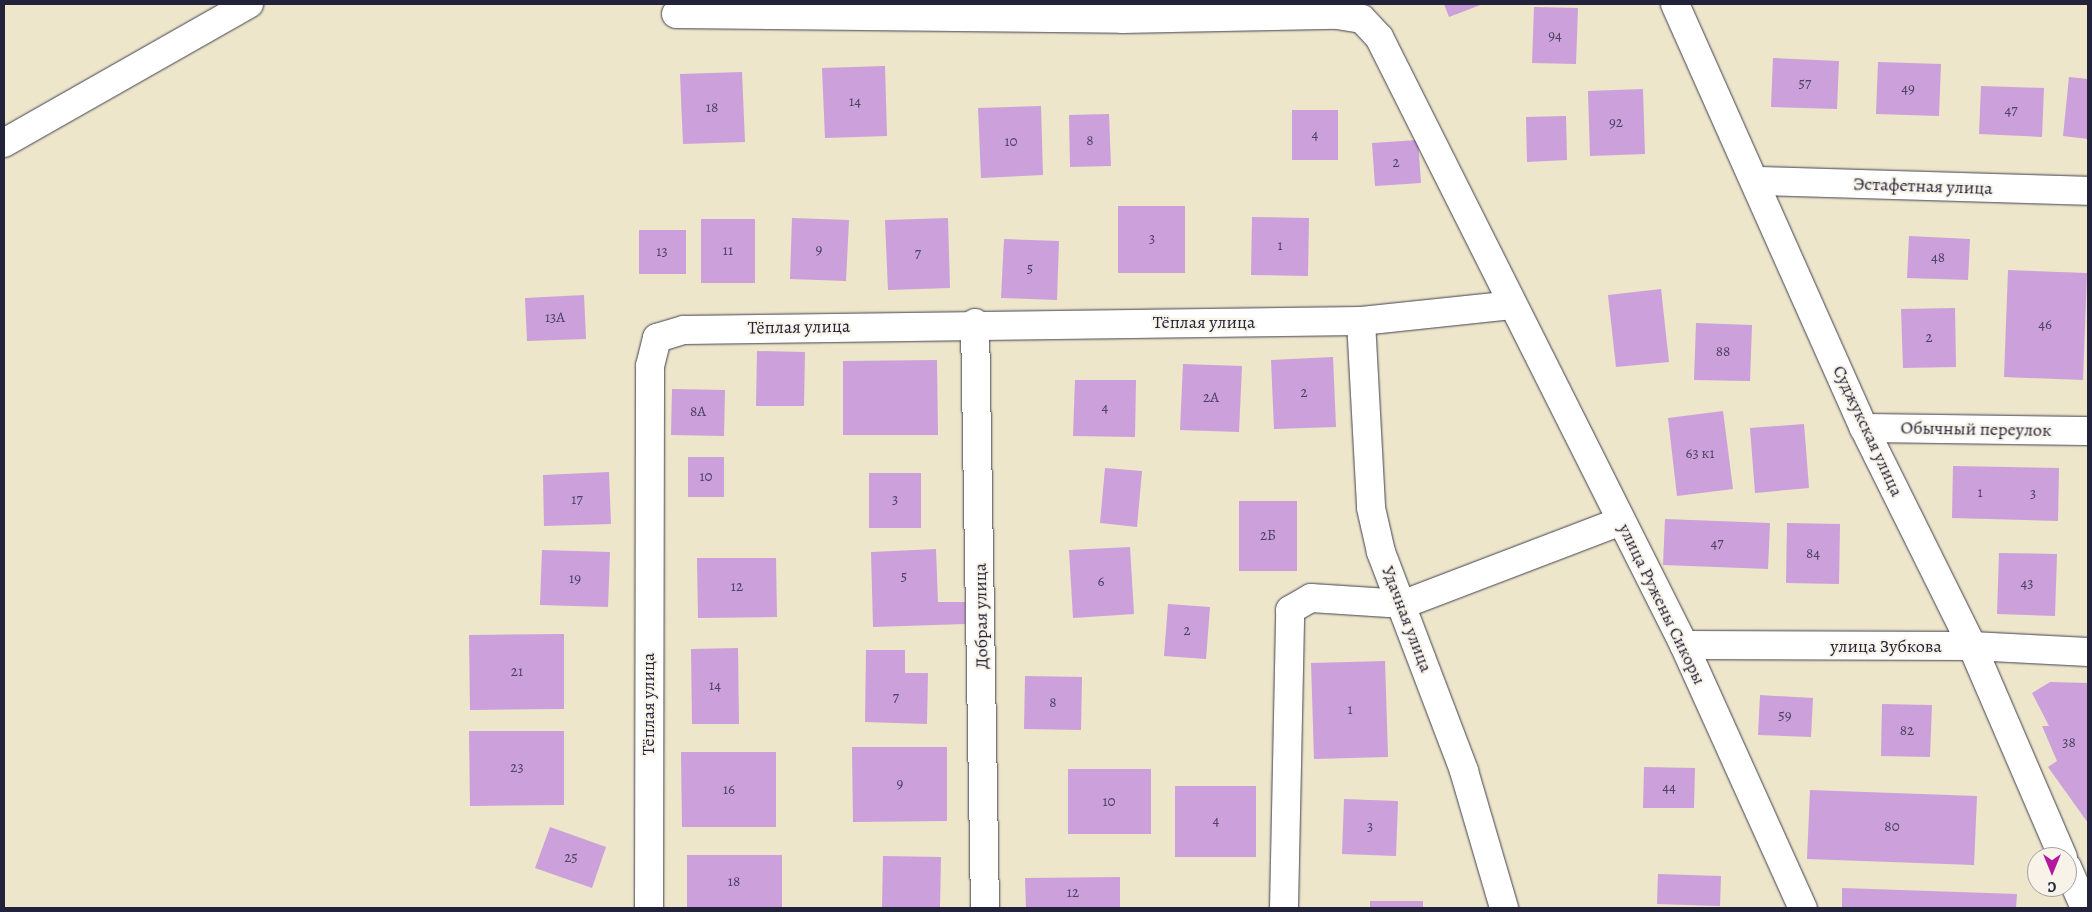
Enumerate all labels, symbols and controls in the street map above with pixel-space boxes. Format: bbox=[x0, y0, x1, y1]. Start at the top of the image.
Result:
house number: 94 bbox=[1548, 27, 1562, 45]
house number: 57 bbox=[1799, 75, 1811, 93]
house number: 49 bbox=[1901, 80, 1915, 98]
house number: 14 bbox=[849, 93, 861, 111]
house number: 18 bbox=[706, 99, 718, 117]
house number: 47 bbox=[2004, 102, 2018, 120]
house number: 92 bbox=[1609, 114, 1623, 132]
house number: 4 bbox=[1312, 126, 1318, 144]
house number: 8 bbox=[1086, 132, 1094, 150]
house number: 10 bbox=[1004, 133, 1018, 151]
house number: 2 bbox=[1392, 154, 1400, 172]
street label: Эстафетная улица bbox=[1853, 173, 1993, 199]
house number: 3 bbox=[1149, 230, 1155, 248]
house number: 1 bbox=[1277, 237, 1283, 255]
house number: 9 bbox=[816, 241, 822, 259]
house number: 11 bbox=[723, 242, 733, 260]
house number: 13 bbox=[656, 243, 668, 261]
house number: 7 bbox=[915, 245, 921, 263]
house number: 48 bbox=[1931, 249, 1945, 267]
house number: 5 bbox=[1027, 260, 1033, 278]
house number: 13А bbox=[545, 309, 565, 327]
street label: Тёплая улица bbox=[1153, 311, 1255, 333]
street label: Тёплая улица bbox=[748, 315, 850, 339]
house number: 46 bbox=[2038, 316, 2052, 334]
house number: 2 bbox=[1925, 329, 1933, 347]
house number: 88 bbox=[1716, 343, 1730, 361]
street label: Суджукская улица bbox=[1828, 362, 1908, 500]
house number: 2 bbox=[1300, 384, 1308, 402]
house number: 2А bbox=[1203, 389, 1219, 407]
house number: 4 bbox=[1102, 399, 1108, 417]
house number: 8А bbox=[690, 403, 706, 421]
street label: Обычный переулок bbox=[1900, 417, 2052, 441]
house number: 63 к1 bbox=[1685, 445, 1715, 463]
house number: 10 bbox=[699, 468, 713, 486]
house number: 1 bbox=[1977, 484, 1983, 502]
house number: 3 bbox=[2030, 485, 2036, 503]
house number: 17 bbox=[571, 491, 583, 509]
house number: 3 bbox=[892, 491, 898, 509]
street label: улица Ружены Сикоры bbox=[1614, 520, 1710, 688]
house number: 2Б bbox=[1260, 527, 1276, 545]
house number: 47 bbox=[1710, 535, 1724, 553]
house number: 84 bbox=[1806, 545, 1820, 563]
street label: Добрая улица bbox=[969, 563, 993, 669]
street label: Удачная улица bbox=[1377, 563, 1437, 675]
house number: 5 bbox=[901, 568, 907, 586]
house number: 19 bbox=[569, 570, 581, 588]
house number: 6 bbox=[1098, 573, 1104, 591]
house number: 43 bbox=[2020, 575, 2034, 593]
house number: 12 bbox=[731, 578, 743, 596]
house number: 2 bbox=[1183, 622, 1191, 640]
street label: улица Зубкова bbox=[1830, 635, 1942, 657]
street label: Тёплая улица bbox=[637, 653, 659, 755]
house number: 21 bbox=[511, 663, 523, 681]
house number: 14 bbox=[709, 677, 721, 695]
house number: 7 bbox=[893, 689, 899, 707]
house number: 8 bbox=[1049, 694, 1057, 712]
house number: 1 bbox=[1347, 701, 1353, 719]
house number: 59 bbox=[1778, 707, 1792, 725]
house number: 82 bbox=[1900, 722, 1914, 740]
house number: 38 bbox=[2062, 734, 2076, 752]
house number: 23 bbox=[510, 759, 524, 777]
house number: 9 bbox=[897, 775, 903, 793]
house number: 44 bbox=[1662, 779, 1676, 797]
house number: 16 bbox=[723, 781, 735, 799]
house number: 10 bbox=[1102, 793, 1116, 811]
house number: 4 bbox=[1213, 812, 1219, 830]
house number: 3 bbox=[1367, 818, 1373, 836]
house number: 80 bbox=[1884, 818, 1900, 836]
north arrow bbox=[2027, 847, 2077, 897]
house number: 25 bbox=[564, 849, 578, 867]
house number: 18 bbox=[728, 873, 740, 891]
text: С bbox=[2048, 877, 2056, 896]
house number: 12 bbox=[1067, 884, 1079, 902]

